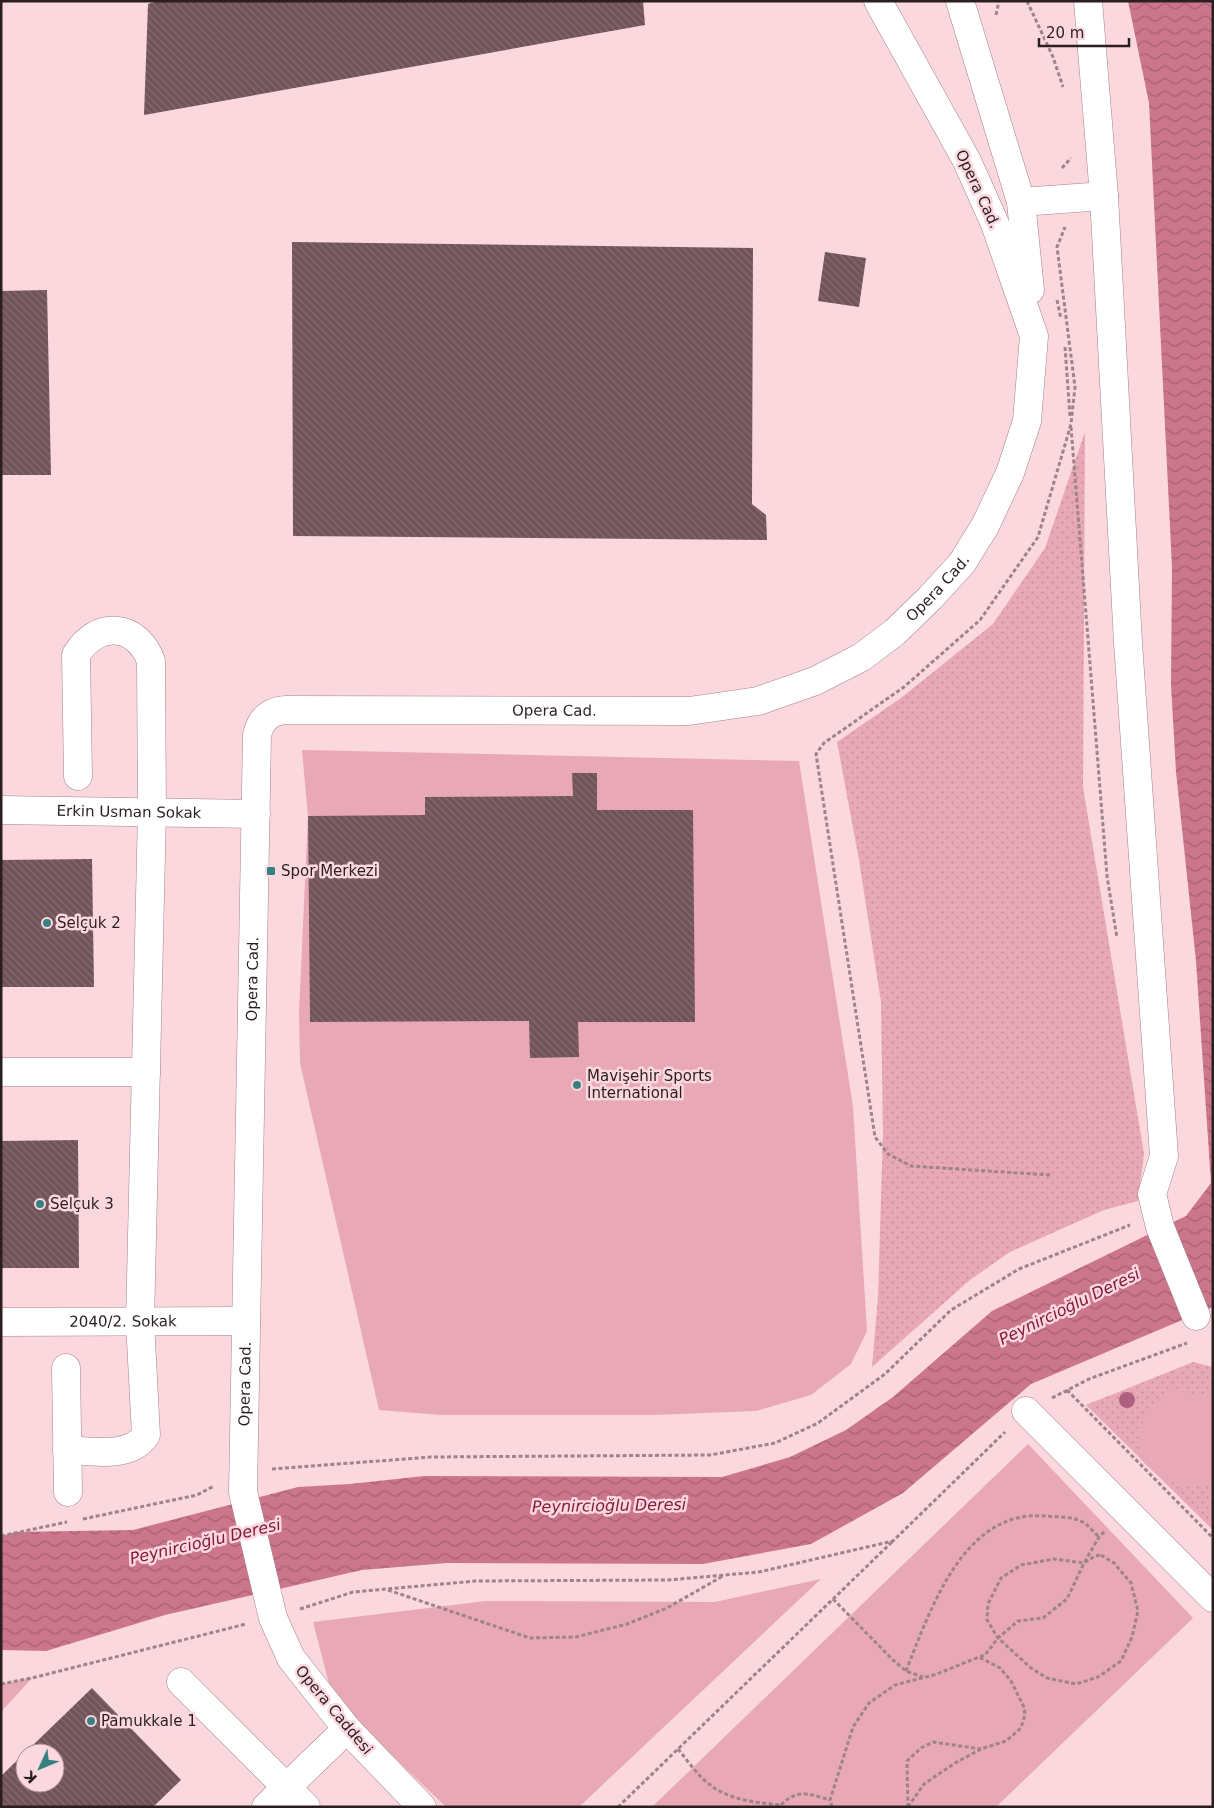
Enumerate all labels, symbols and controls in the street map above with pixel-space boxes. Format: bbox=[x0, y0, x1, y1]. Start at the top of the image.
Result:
scale bar bbox=[1039, 15, 1129, 47]
text: 20 m bbox=[1046, 24, 1084, 42]
street label: Opera Cad. bbox=[952, 147, 1004, 231]
street label: Opera Cad. bbox=[902, 552, 973, 625]
street label: Opera Cad. bbox=[512, 702, 597, 720]
street label: Erkin Usman Sokak bbox=[56, 802, 202, 822]
place label: Spor Merkezi bbox=[281, 862, 378, 880]
marker: Spor Merkezi bbox=[265, 865, 277, 877]
place label: Selçuk 2 bbox=[57, 914, 121, 932]
marker: Selçuk 2 bbox=[41, 917, 53, 929]
street label: Opera Cad. bbox=[243, 937, 262, 1022]
place label: Mavişehir Sports International bbox=[587, 1067, 712, 1102]
marker: Mavişehir Sports International bbox=[571, 1079, 583, 1091]
place label: Selçuk 3 bbox=[50, 1195, 114, 1213]
marker: Selçuk 3 bbox=[34, 1198, 46, 1210]
water label: Peynircioğlu Deresi bbox=[996, 1264, 1143, 1349]
street label: 2040/2. Sokak bbox=[69, 1312, 177, 1331]
street label: Opera Cad. bbox=[235, 1342, 255, 1427]
water label: Peynircioğlu Deresi bbox=[532, 1495, 687, 1516]
water label: Peynircioğlu Deresi bbox=[128, 1515, 283, 1568]
street label: Opera Caddesi bbox=[292, 1662, 376, 1758]
place label: Pamukkale 1 bbox=[101, 1712, 197, 1730]
marker: Pamukkale 1 bbox=[85, 1715, 97, 1727]
north arrow bbox=[15, 1743, 65, 1793]
text: K bbox=[20, 1767, 40, 1786]

